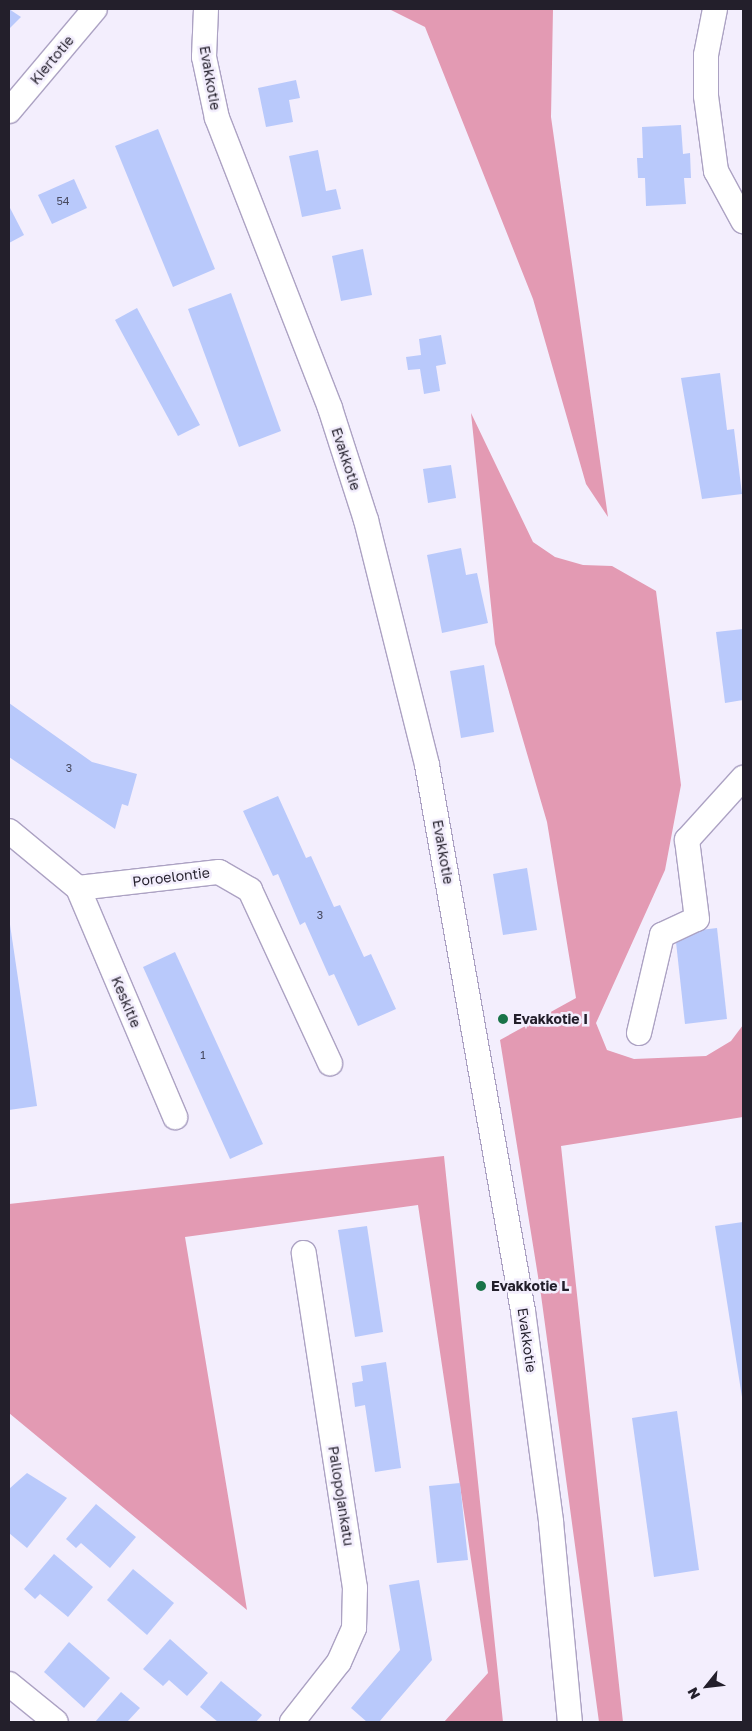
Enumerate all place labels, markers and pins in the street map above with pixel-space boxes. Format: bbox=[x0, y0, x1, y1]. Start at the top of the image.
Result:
place label: Evakkotie I bbox=[513, 1011, 588, 1027]
marker: Evakkotie I bbox=[497, 1013, 509, 1025]
place label: Evakkotie L bbox=[491, 1278, 569, 1294]
marker: Evakkotie L bbox=[475, 1280, 487, 1292]

